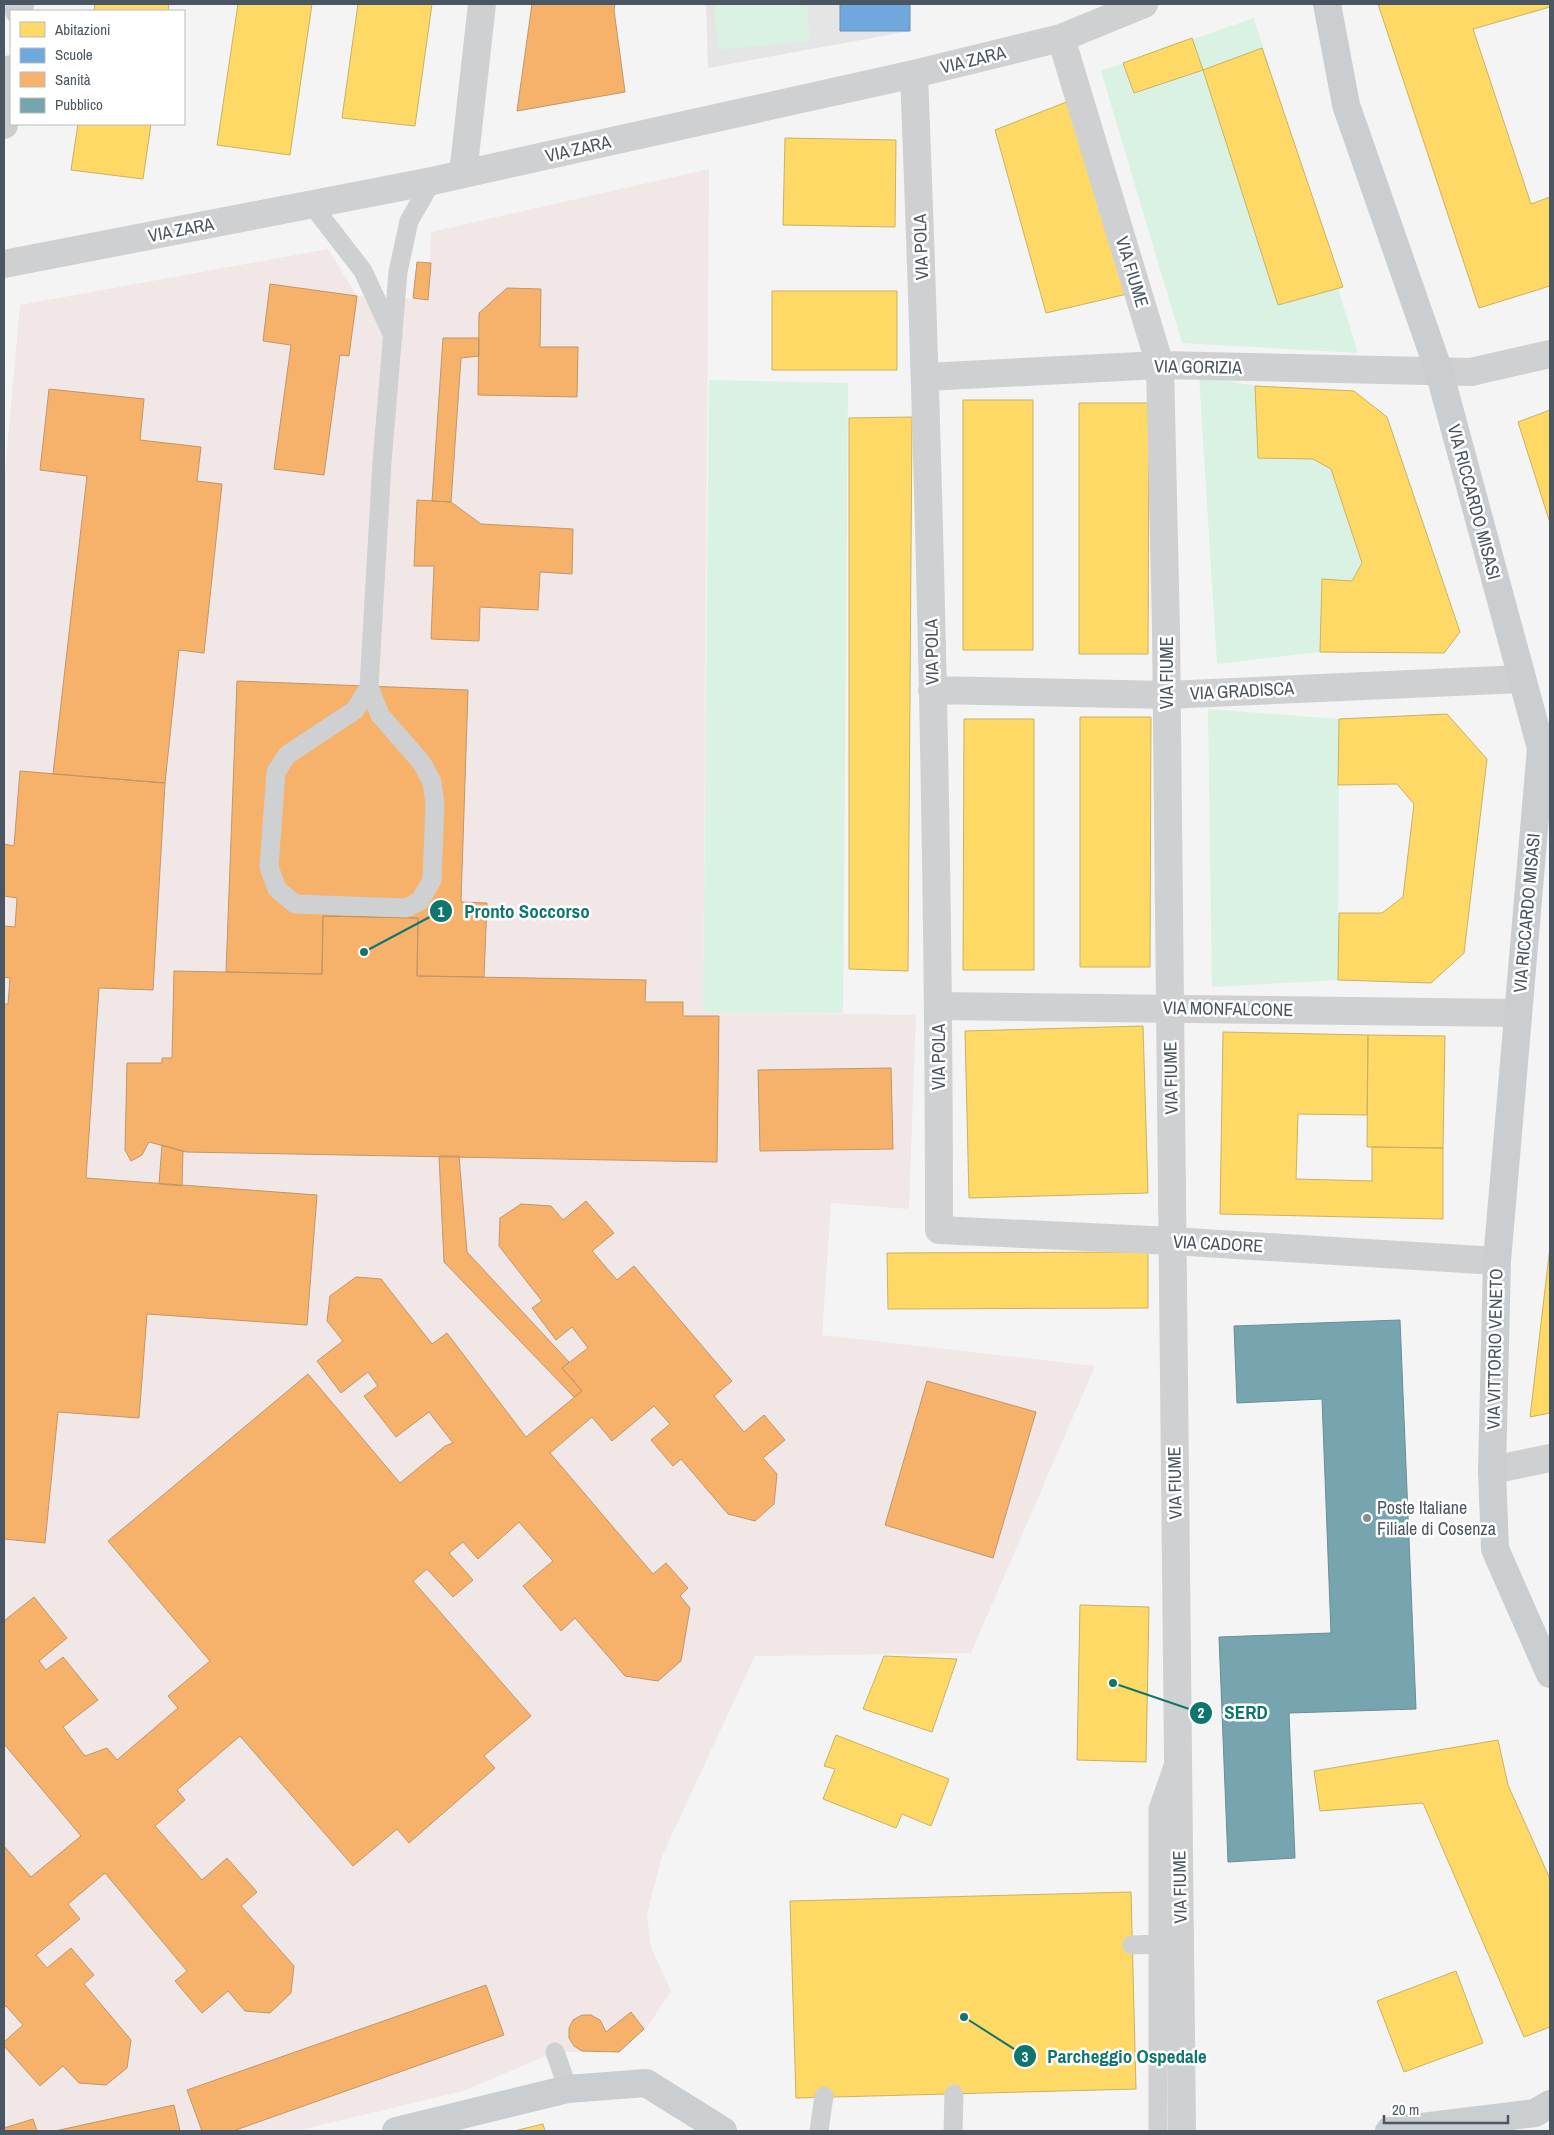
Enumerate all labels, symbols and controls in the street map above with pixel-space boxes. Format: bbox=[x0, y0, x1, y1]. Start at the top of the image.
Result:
legend bbox=[10, 10, 185, 125]
text: Abitazioni bbox=[54, 19, 110, 40]
street label: VIA ZARA bbox=[938, 39, 1008, 80]
text: Scuole bbox=[55, 44, 93, 65]
text: Sanità bbox=[55, 69, 91, 90]
text: Pubblico bbox=[55, 94, 103, 115]
street label: VIA ZARA bbox=[543, 129, 613, 168]
street label: VIA ZARA bbox=[146, 211, 216, 248]
street label: VIA POLA bbox=[907, 213, 934, 281]
street label: VIA FIUME bbox=[1110, 233, 1155, 310]
street label: VIA GORIZIA bbox=[1154, 353, 1242, 380]
street label: VIA RICCARDO MISASI bbox=[1442, 421, 1507, 582]
street label: VIA POLA bbox=[918, 618, 945, 685]
street label: VIA FIUME bbox=[1154, 636, 1179, 710]
street label: VIA GRADISCA bbox=[1189, 675, 1295, 706]
street label: VIA RICCARDO MISASI bbox=[1507, 832, 1546, 994]
callout: Pronto Soccorso bbox=[429, 894, 599, 928]
text: Pronto Soccorso bbox=[464, 898, 590, 924]
text: 1 bbox=[438, 901, 445, 922]
street label: VIA MONFALCONE bbox=[1163, 995, 1293, 1022]
street label: VIA POLA bbox=[926, 1024, 951, 1090]
street label: VIA FIUME bbox=[1157, 1041, 1184, 1115]
street label: VIA CADORE bbox=[1172, 1229, 1264, 1258]
street label: VIA VITTORIO VENETO bbox=[1481, 1268, 1508, 1430]
street label: VIA FIUME bbox=[1161, 1446, 1188, 1520]
place label: Poste Italiane Filiale di Cosenza bbox=[1377, 1495, 1496, 1541]
marker: Poste Italiane Filiale di Cosenza bbox=[1361, 1512, 1373, 1524]
callout: SERD bbox=[1189, 1696, 1277, 1730]
text: SERD bbox=[1224, 1699, 1268, 1725]
text: 2 bbox=[1198, 1702, 1205, 1723]
street label: VIA FIUME bbox=[1166, 1850, 1193, 1924]
callout: Parcheggio Ospedale bbox=[1013, 2039, 1217, 2073]
text: Parcheggio Ospedale bbox=[1047, 2043, 1207, 2069]
text: 3 bbox=[1022, 2046, 1029, 2067]
scale bar bbox=[1384, 2092, 1508, 2124]
text: 20 m bbox=[1392, 2099, 1419, 2120]

